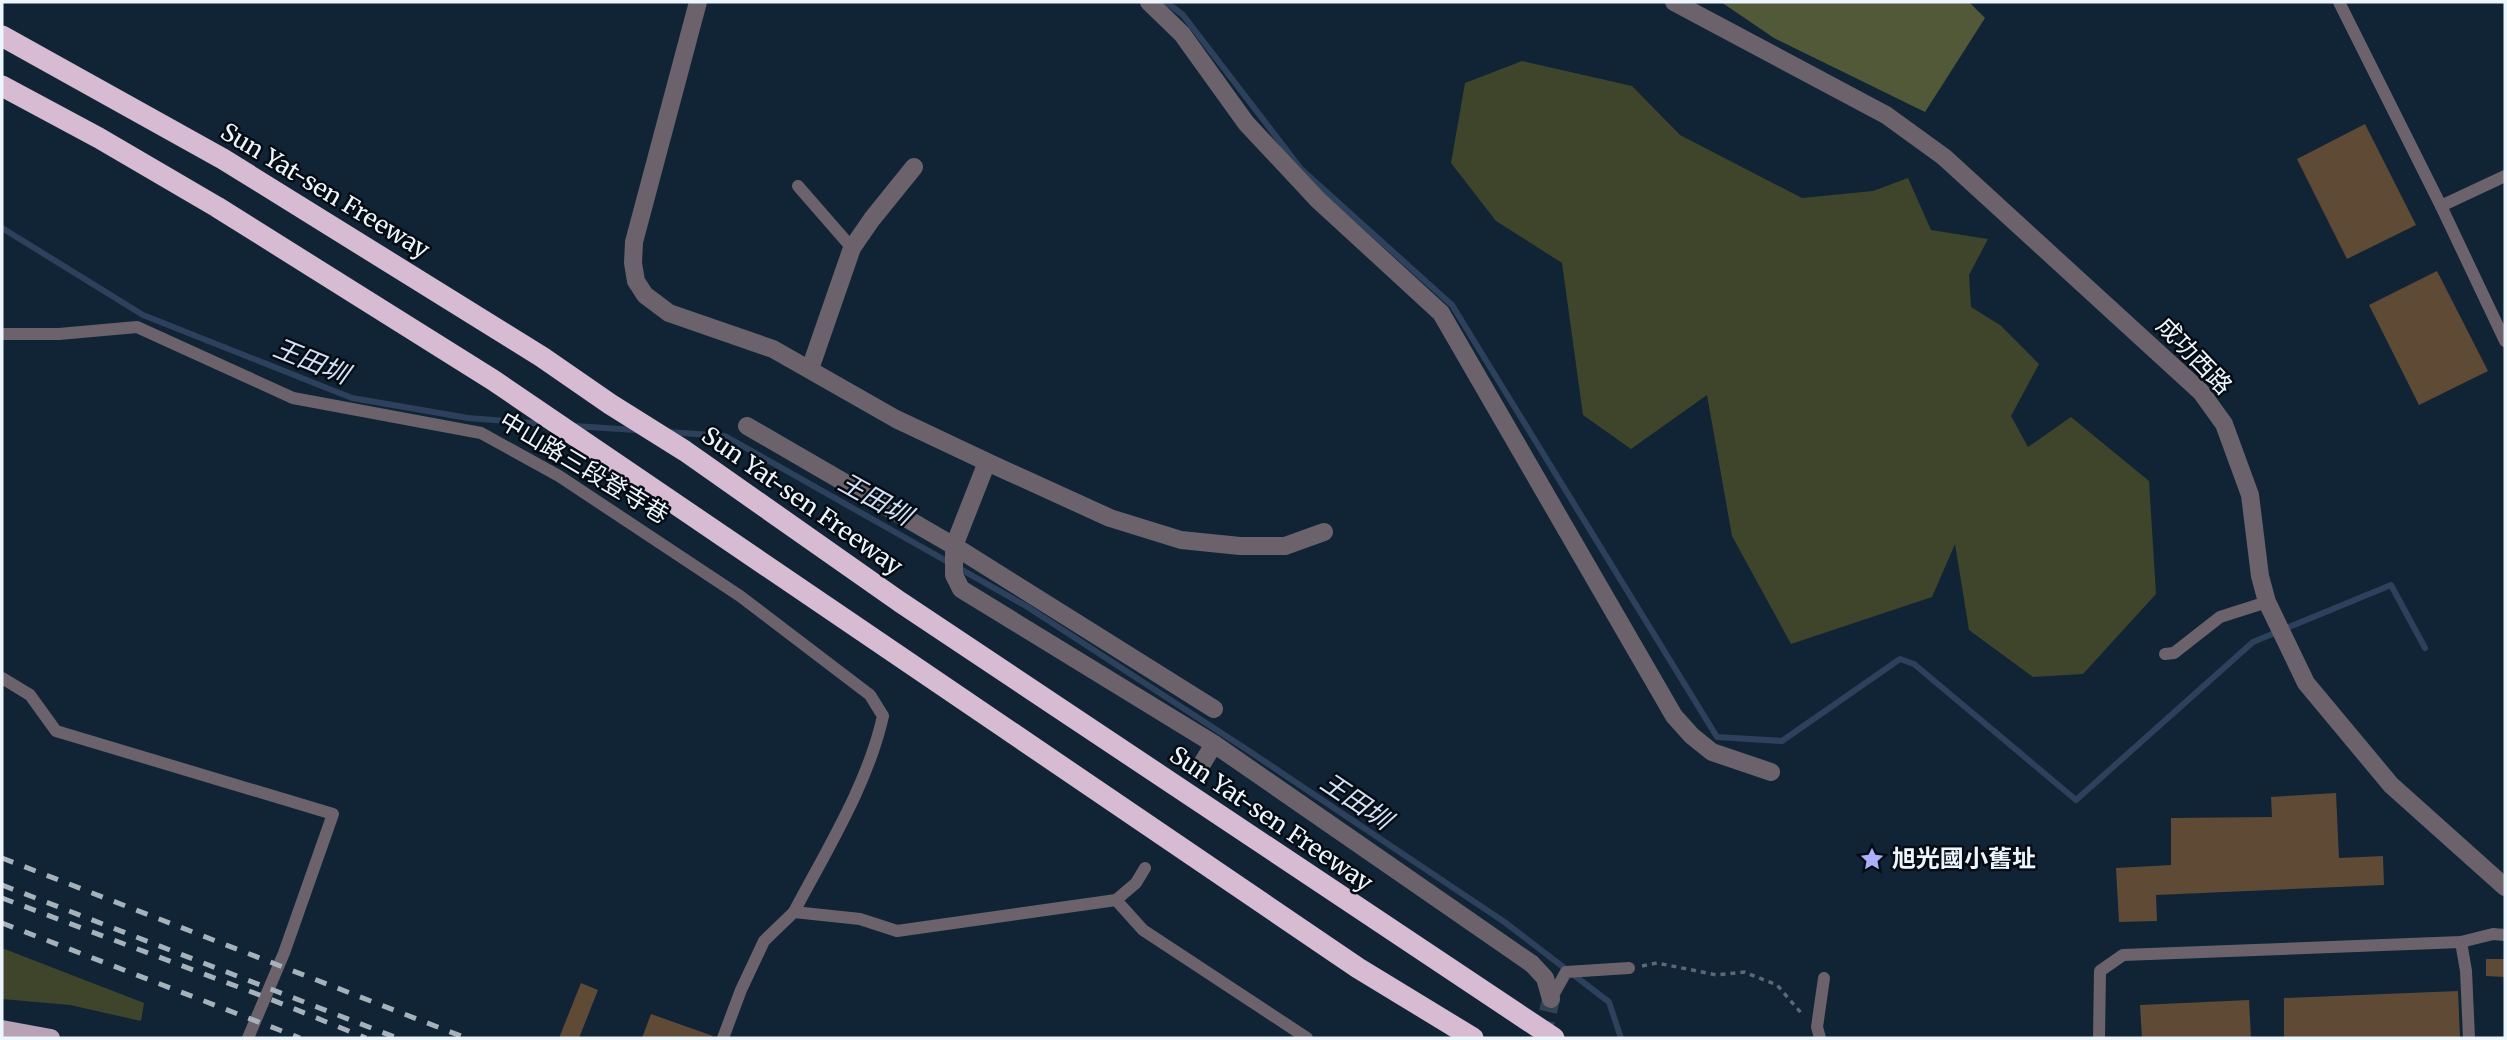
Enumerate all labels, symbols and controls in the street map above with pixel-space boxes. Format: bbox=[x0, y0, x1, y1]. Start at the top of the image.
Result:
street label: Sun Yat-sen Freeway bbox=[215, 116, 435, 265]
street label: 成功西路 bbox=[2150, 310, 2239, 401]
water label: 王田圳 bbox=[269, 331, 357, 392]
street label: 中山路三段登寺巷 bbox=[494, 405, 675, 530]
street label: Sun Yat-sen Freeway bbox=[696, 420, 909, 582]
water label: 王田圳 bbox=[833, 465, 921, 534]
street label: Sun Yat-sen Freeway bbox=[1164, 739, 1379, 898]
water label: 王田圳 bbox=[1315, 765, 1401, 838]
place label: 旭光國小舊址 bbox=[1892, 843, 2036, 874]
place icon: 旭光國小舊址 bbox=[1858, 845, 1886, 873]

